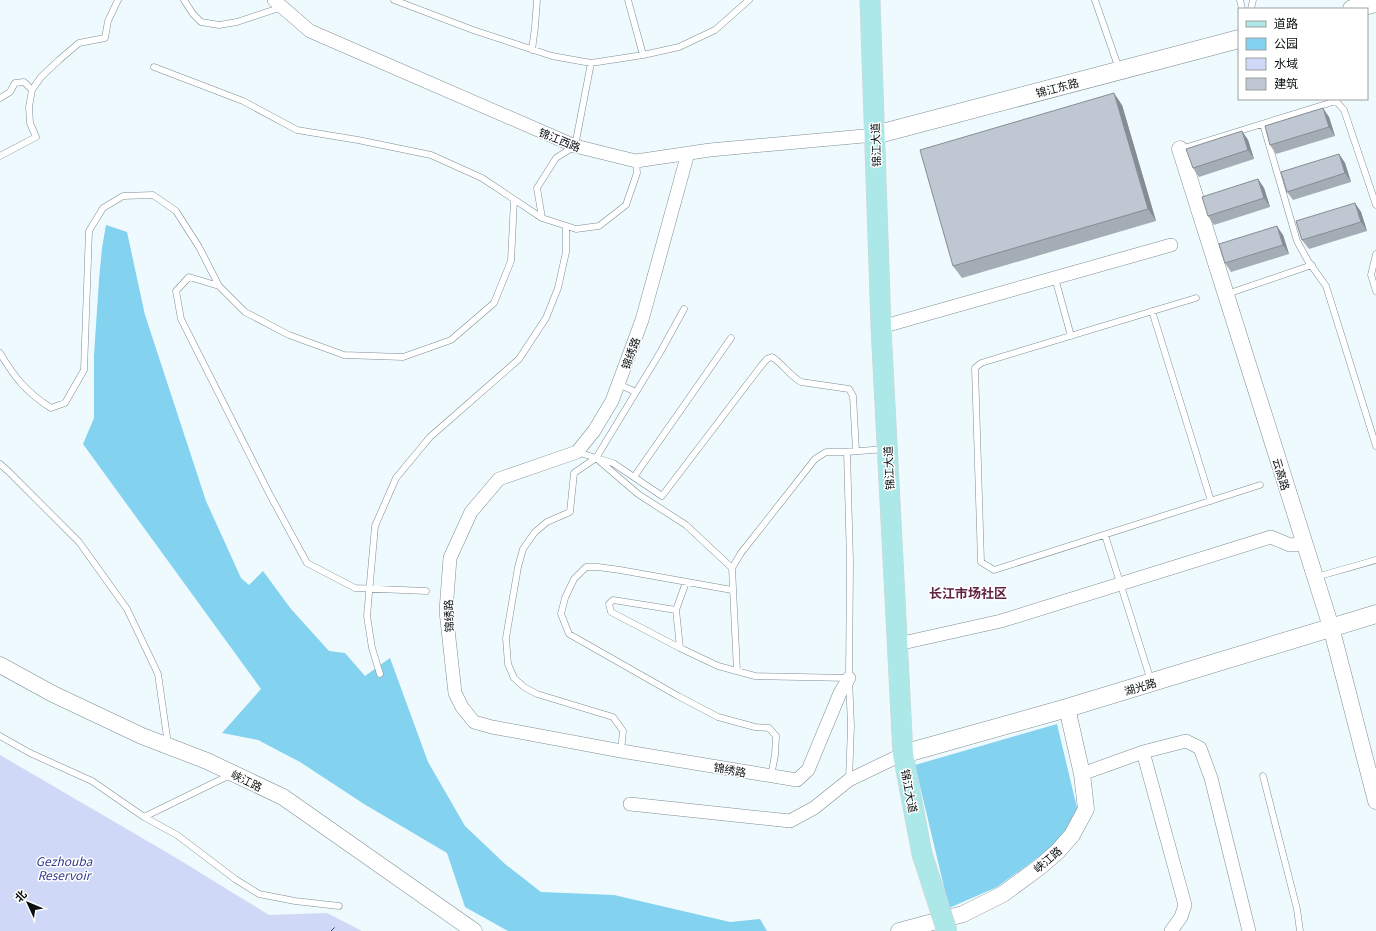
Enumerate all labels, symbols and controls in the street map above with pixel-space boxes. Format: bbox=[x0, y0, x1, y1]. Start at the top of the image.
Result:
legend bbox=[1238, 8, 1368, 100]
text: 道路 bbox=[1274, 14, 1298, 31]
text: 公园 bbox=[1274, 34, 1298, 51]
text: 水域 bbox=[1274, 54, 1298, 71]
street label: 锦江东路 bbox=[1034, 74, 1080, 100]
text: 建筑 bbox=[1274, 74, 1298, 91]
street label: 锦江西路 bbox=[537, 123, 583, 155]
street label: 锦江大道 bbox=[866, 123, 884, 167]
street label: 锦绣路 bbox=[617, 335, 643, 371]
street label: 锦江大道 bbox=[879, 446, 897, 490]
street label: 云高路 bbox=[1270, 456, 1294, 492]
district label: 长江市场社区 bbox=[929, 583, 1007, 602]
street label: 锦绣路 bbox=[439, 599, 457, 633]
street label: 湖光路 bbox=[1122, 674, 1158, 698]
street label: 锦绣路 bbox=[712, 758, 748, 780]
street label: 峡江路 bbox=[229, 766, 265, 794]
street label: 锦江大道 bbox=[898, 768, 922, 814]
street label: 峡江路 bbox=[1029, 842, 1065, 876]
water label: Gezhouba Reservoir bbox=[36, 852, 93, 883]
north arrow bbox=[8, 883, 48, 923]
text: 北 bbox=[11, 886, 30, 905]

